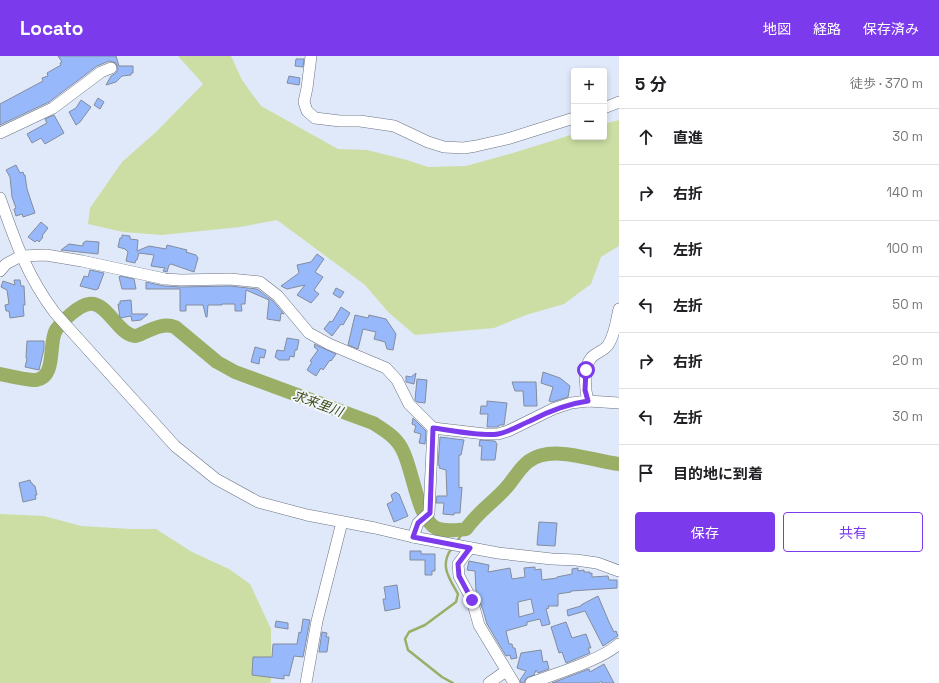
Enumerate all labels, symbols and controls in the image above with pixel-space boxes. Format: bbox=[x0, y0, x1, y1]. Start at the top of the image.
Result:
text: Locato bbox=[20, 16, 83, 41]
text: 地図 bbox=[763, 20, 791, 38]
text: 経路 bbox=[813, 20, 841, 38]
text: 保存済み bbox=[863, 20, 919, 38]
map controls bbox=[571, 68, 607, 140]
button: + bbox=[571, 68, 607, 104]
text: 5 分 bbox=[635, 73, 667, 95]
text: 徒歩 · 370 m bbox=[850, 75, 923, 92]
button: − bbox=[571, 104, 607, 140]
icon: ahead bbox=[635, 126, 657, 148]
text: 直進 bbox=[673, 128, 703, 147]
text: 30 m bbox=[892, 128, 923, 145]
icon: right bbox=[635, 182, 657, 204]
text: 右折 bbox=[673, 184, 703, 203]
text: 140 m bbox=[887, 184, 923, 201]
icon: left bbox=[635, 238, 657, 260]
text: 左折 bbox=[673, 240, 703, 259]
text: 100 m bbox=[886, 240, 923, 257]
icon: left bbox=[635, 294, 657, 316]
text: 左折 bbox=[673, 296, 703, 315]
text: 50 m bbox=[892, 296, 923, 313]
icon: right bbox=[635, 350, 657, 372]
text: 右折 bbox=[673, 352, 703, 371]
text: 20 m bbox=[892, 352, 923, 369]
route start bbox=[577, 361, 595, 379]
water label: 求来里川 bbox=[290, 387, 347, 421]
icon: left bbox=[635, 406, 657, 428]
text: 左折 bbox=[673, 408, 703, 427]
text: 30 m bbox=[892, 408, 923, 425]
icon: arrive bbox=[635, 462, 657, 484]
text: 目的地に到着 bbox=[673, 464, 763, 483]
button: 保存 bbox=[635, 512, 775, 552]
button: 共有 bbox=[783, 512, 923, 552]
route end bbox=[463, 591, 481, 609]

